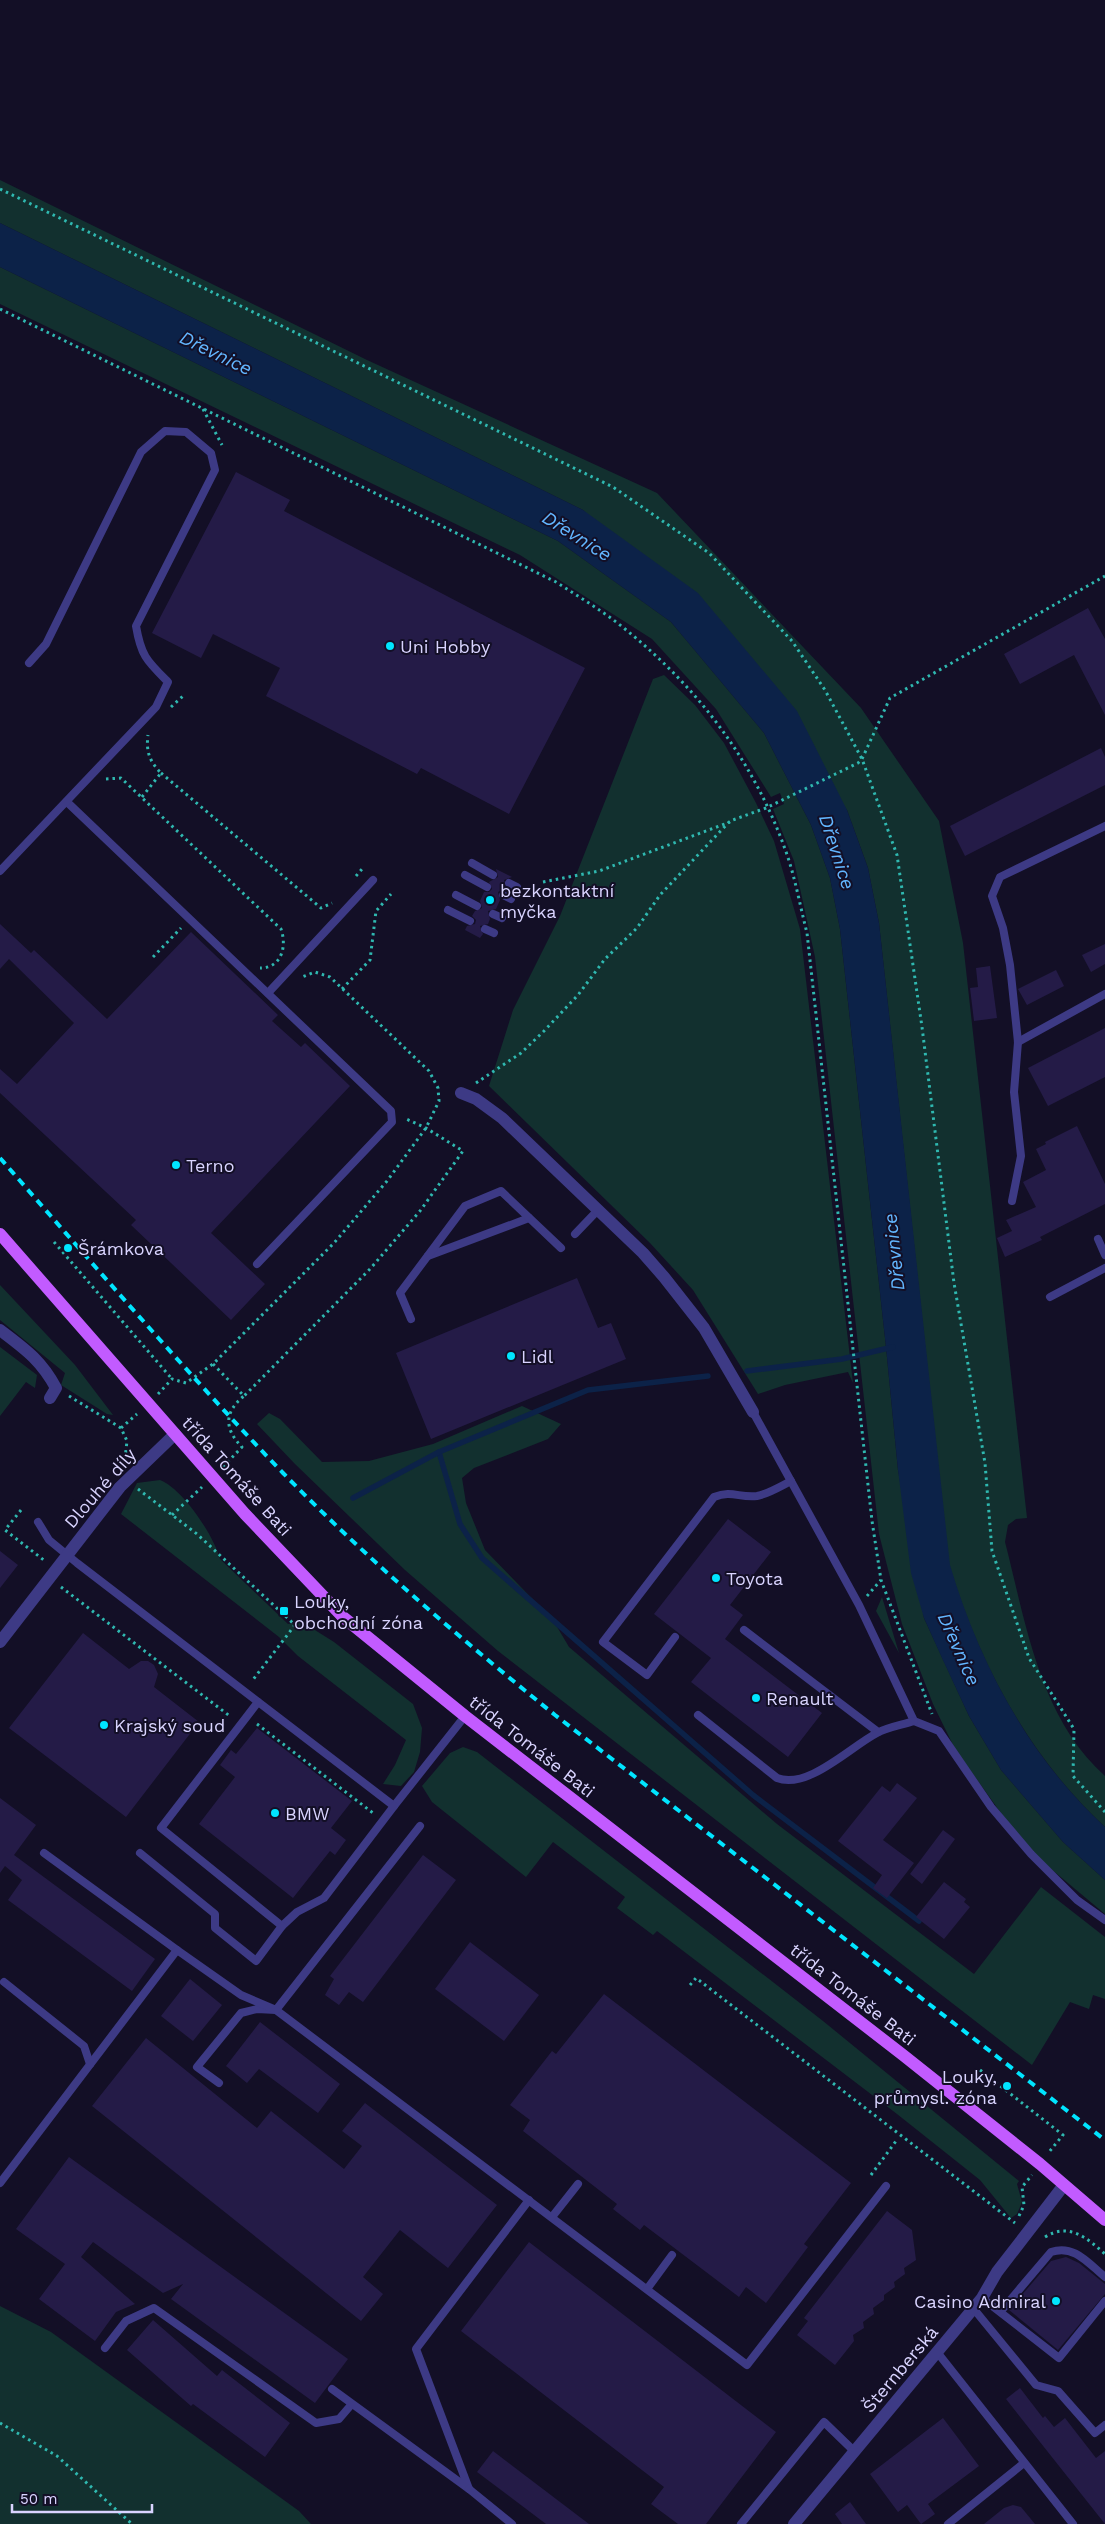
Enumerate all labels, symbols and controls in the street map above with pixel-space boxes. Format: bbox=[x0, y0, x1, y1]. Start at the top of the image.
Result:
water label: Dřevnice bbox=[176, 326, 256, 380]
water label: Dřevnice bbox=[538, 506, 616, 566]
place label: Uni Hobby bbox=[400, 636, 491, 657]
marker: Uni Hobby bbox=[384, 640, 396, 652]
water label: Dřevnice bbox=[814, 812, 860, 892]
place label: bezkontaktní myčka bbox=[500, 880, 615, 922]
marker: bezkontaktní myčka bbox=[484, 894, 496, 906]
place label: Terno bbox=[186, 1155, 235, 1176]
marker: Terno bbox=[170, 1159, 182, 1171]
water label: Dřevnice bbox=[879, 1212, 909, 1292]
place label: Šrámkova bbox=[78, 1238, 164, 1259]
marker: Šrámkova bbox=[62, 1242, 74, 1254]
place label: Lidl bbox=[521, 1346, 554, 1367]
marker: Lidl bbox=[505, 1350, 517, 1362]
street label: třída Tomáše Bati bbox=[178, 1412, 296, 1540]
street label: Dlouhé díly bbox=[60, 1443, 141, 1532]
place label: Toyota bbox=[726, 1568, 783, 1589]
marker: Toyota bbox=[710, 1572, 722, 1584]
place label: Louky, obchodní zóna bbox=[294, 1591, 423, 1633]
marker: Louky, obchodní zóna bbox=[278, 1605, 290, 1617]
water label: Dřevnice bbox=[933, 1609, 985, 1689]
place label: Renault bbox=[766, 1688, 834, 1709]
street label: třída Tomáše Bati bbox=[465, 1691, 599, 1801]
marker: Renault bbox=[750, 1692, 762, 1704]
place label: Krajský soud bbox=[114, 1715, 225, 1736]
marker: Krajský soud bbox=[98, 1719, 110, 1731]
place label: BMW bbox=[285, 1803, 329, 1824]
marker: BMW bbox=[269, 1807, 281, 1819]
street label: třída Tomáše Bati bbox=[786, 1939, 920, 2049]
place label: Louky, průmysl. zóna bbox=[874, 2066, 997, 2108]
marker: Louky, průmysl. zóna bbox=[1001, 2080, 1013, 2092]
place label: Casino Admiral bbox=[914, 2291, 1046, 2312]
marker: Casino Admiral bbox=[1050, 2295, 1062, 2307]
street label: Šternberská bbox=[858, 2322, 942, 2416]
scale bar bbox=[12, 2482, 152, 2514]
text: 50 m bbox=[20, 2490, 57, 2508]

